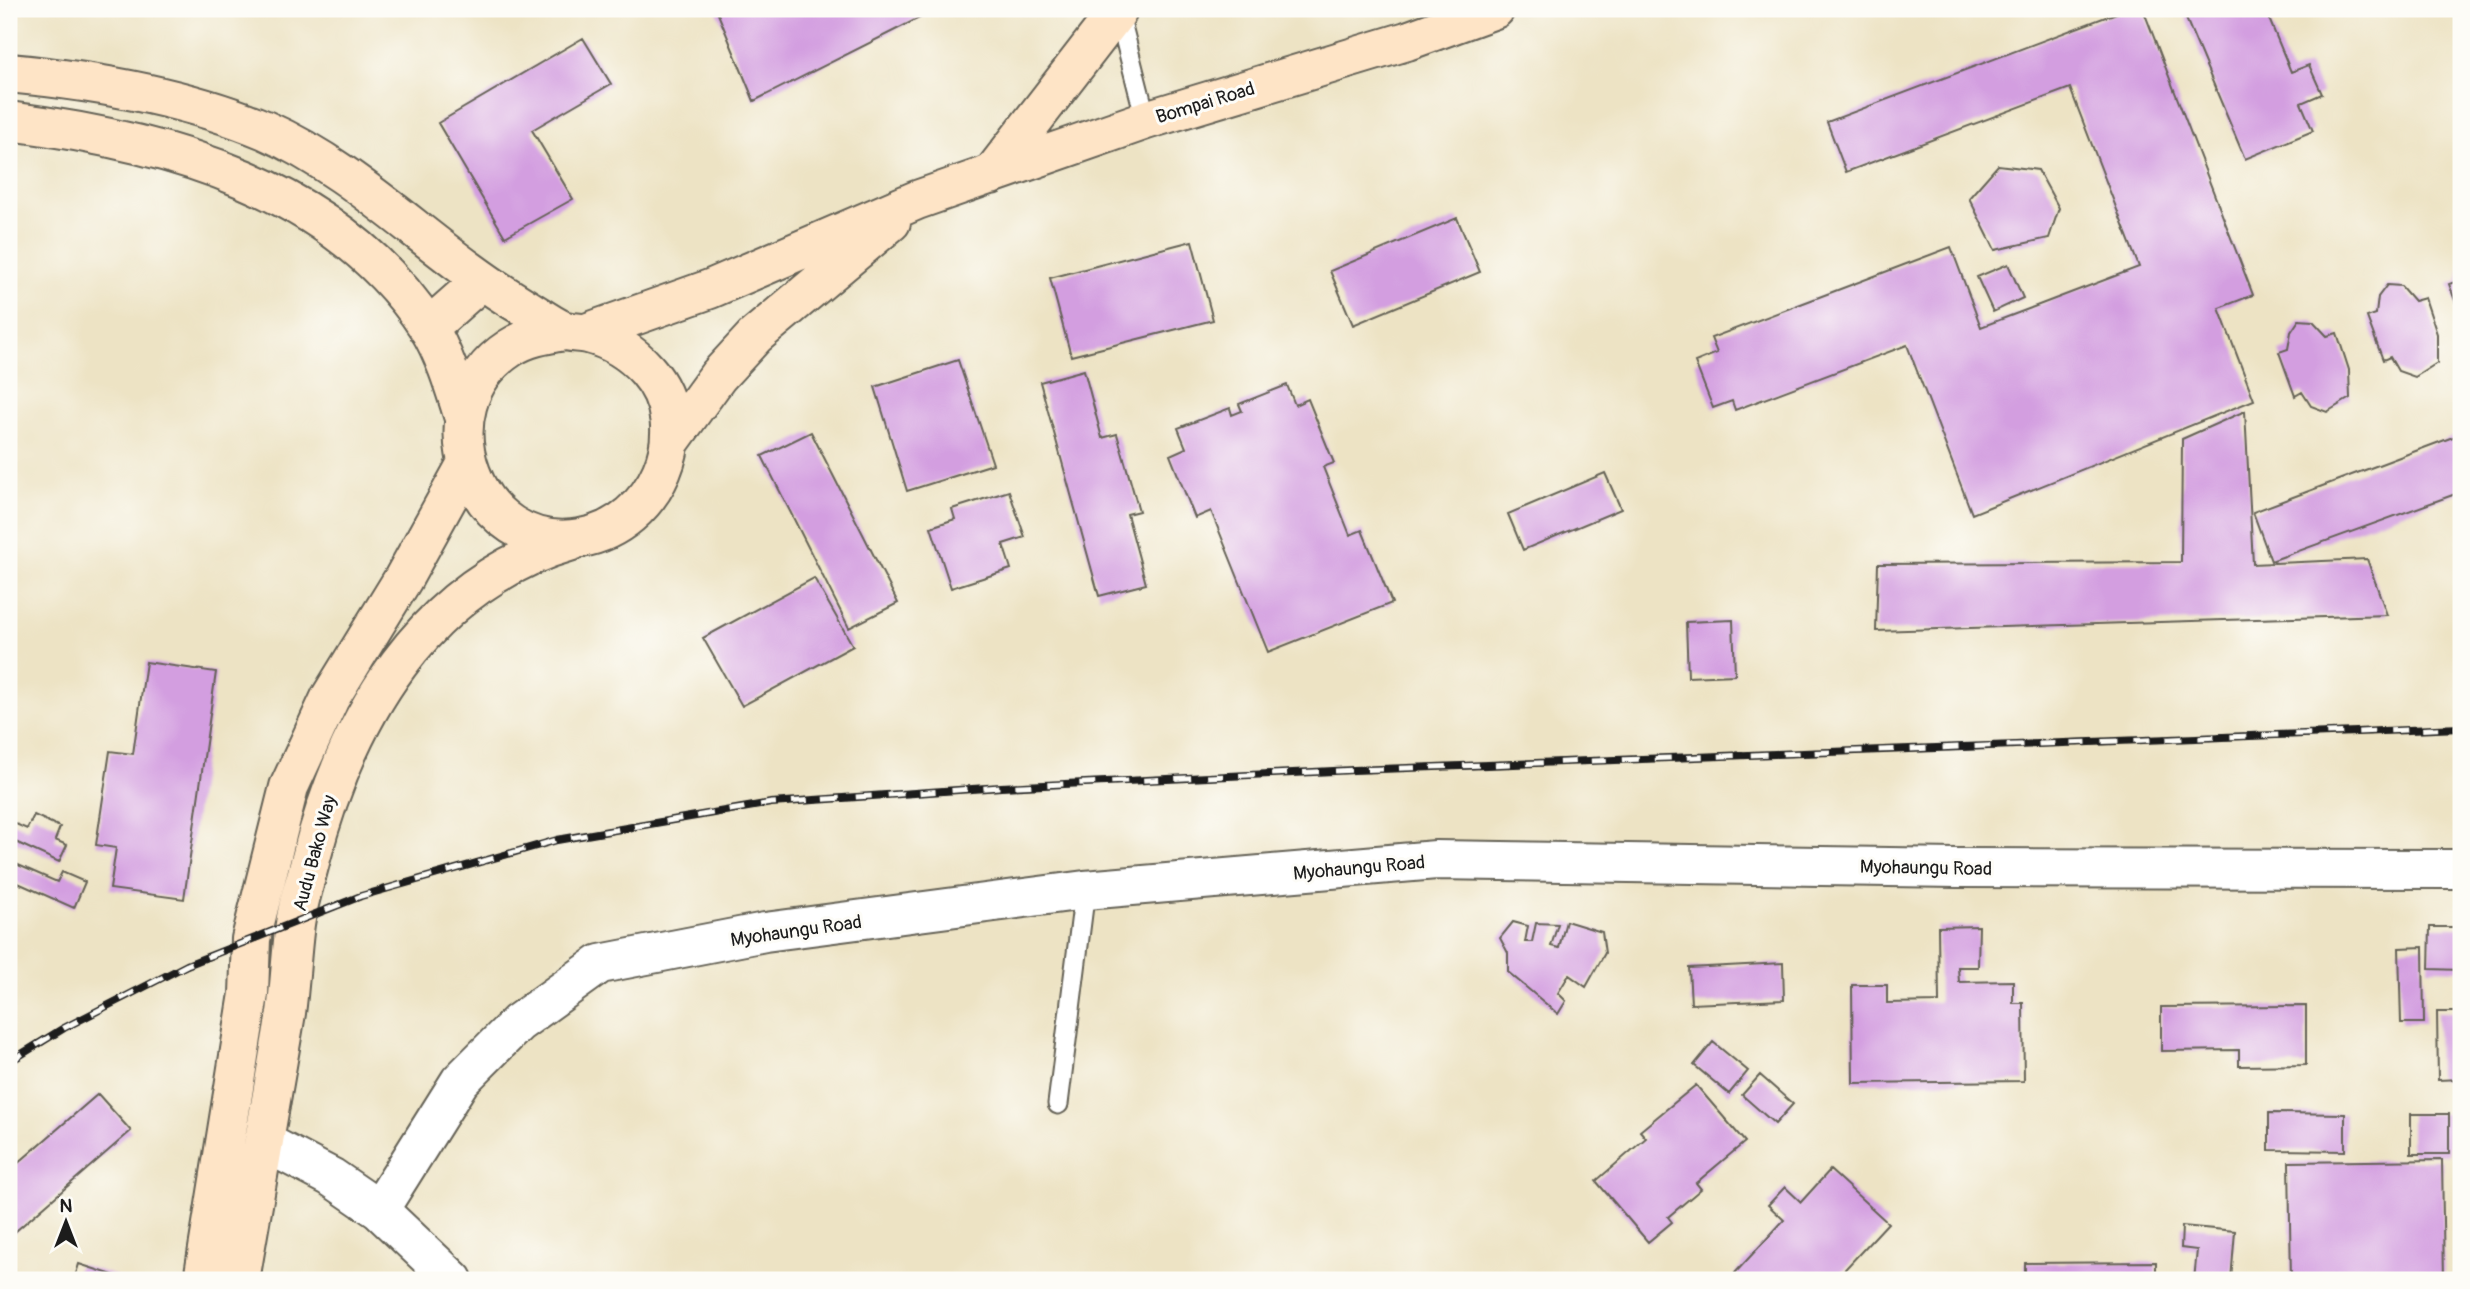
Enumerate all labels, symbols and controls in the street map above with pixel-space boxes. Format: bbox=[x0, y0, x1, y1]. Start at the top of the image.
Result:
street label: Bompai Road bbox=[1153, 77, 1258, 129]
street label: Audu Bako Way bbox=[288, 793, 342, 914]
street label: Myohaungu Road bbox=[1292, 850, 1426, 886]
street label: Myohaungu Road bbox=[1860, 855, 1992, 881]
street label: Myohaungu Road bbox=[729, 910, 863, 952]
north arrow bbox=[32, 1188, 102, 1258]
text: N bbox=[60, 1194, 73, 1218]

